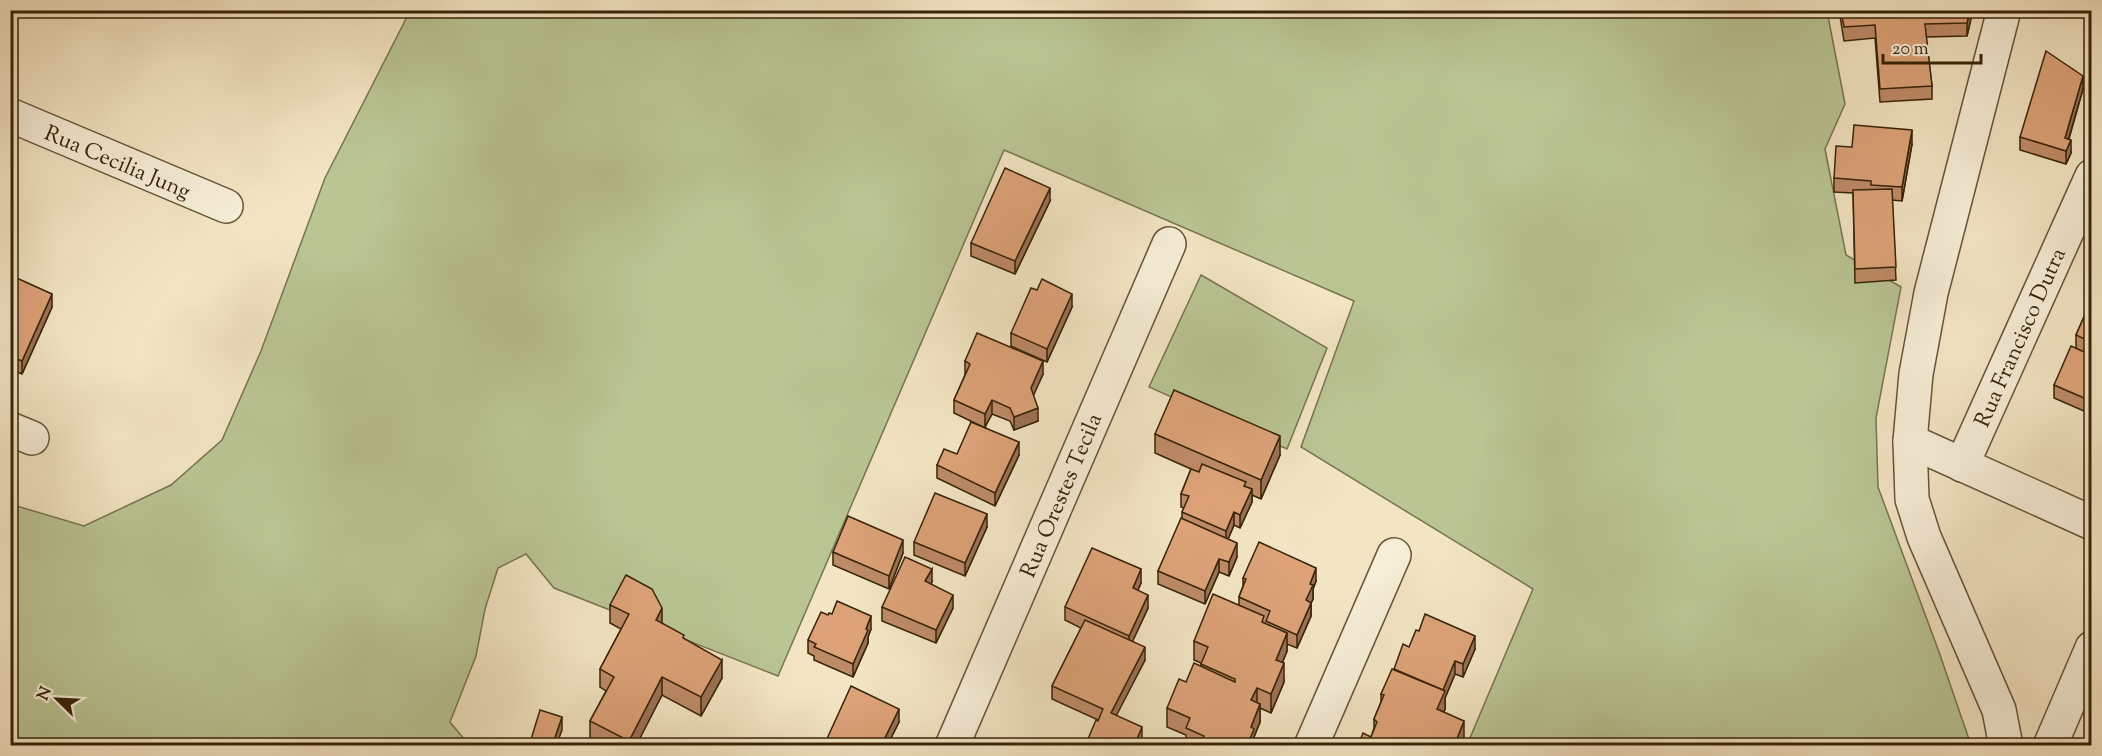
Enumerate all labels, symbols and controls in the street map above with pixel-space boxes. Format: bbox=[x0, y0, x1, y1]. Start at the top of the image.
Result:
scale bar bbox=[1883, 27, 1980, 65]
text: 20 m bbox=[1892, 37, 1929, 63]
street label: Rua Cecilia Jung bbox=[39, 119, 195, 209]
street label: Rua Francisco Dutra bbox=[1968, 243, 2076, 433]
street label: Rua Orestes Tecila bbox=[1014, 409, 1112, 583]
north arrow bbox=[27, 669, 87, 729]
text: N bbox=[32, 683, 59, 704]

